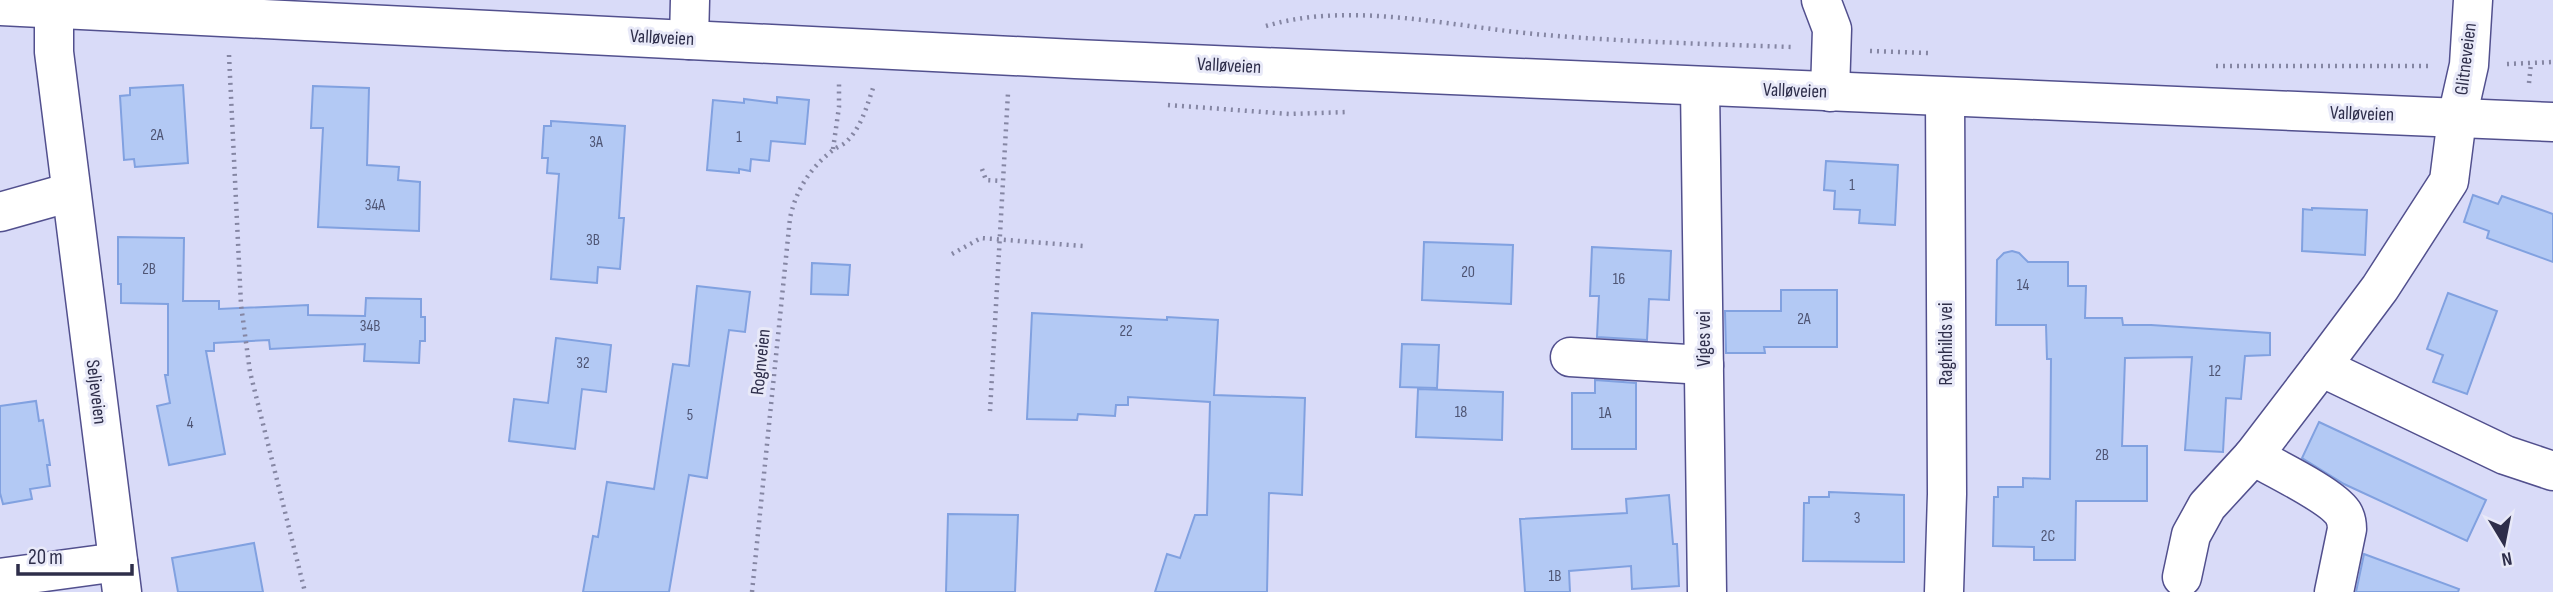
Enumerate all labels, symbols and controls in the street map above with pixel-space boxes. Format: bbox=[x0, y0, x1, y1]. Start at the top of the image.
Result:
street label: Glitneveien bbox=[2450, 22, 2482, 96]
street label: Valløveien bbox=[629, 25, 695, 51]
street label: Valløveien bbox=[1196, 53, 1262, 79]
street label: Valløveien bbox=[1763, 78, 1827, 104]
street label: Valløveien bbox=[2330, 101, 2394, 127]
house number: 2A bbox=[150, 126, 164, 145]
house number: 1 bbox=[736, 128, 742, 147]
house number: 3A bbox=[589, 133, 603, 152]
house number: 1 bbox=[1849, 176, 1855, 195]
house number: 34A bbox=[365, 196, 385, 215]
house number: 3B bbox=[586, 231, 600, 250]
house number: 2B bbox=[142, 260, 156, 279]
house number: 20 bbox=[1461, 263, 1475, 282]
house number: 16 bbox=[1613, 270, 1625, 289]
house number: 14 bbox=[2017, 276, 2029, 295]
street label: Ragnhilds vei bbox=[1935, 303, 1958, 385]
house number: 2A bbox=[1797, 310, 1811, 329]
street label: Viges vei bbox=[1693, 311, 1716, 367]
house number: 34B bbox=[360, 317, 380, 336]
house number: 22 bbox=[1119, 322, 1133, 341]
street label: Rognveien bbox=[746, 328, 776, 396]
house number: 32 bbox=[576, 354, 590, 373]
street label: Seljeveien bbox=[81, 358, 111, 426]
house number: 12 bbox=[2209, 362, 2221, 381]
house number: 18 bbox=[1455, 403, 1467, 422]
house number: 1A bbox=[1599, 404, 1611, 423]
house number: 5 bbox=[687, 406, 693, 425]
house number: 4 bbox=[187, 414, 194, 433]
house number: 2B bbox=[2095, 446, 2109, 465]
north arrow bbox=[2469, 508, 2539, 578]
house number: 3 bbox=[1854, 509, 1860, 528]
house number: 2C bbox=[2041, 527, 2055, 546]
scale bar bbox=[18, 532, 131, 576]
text: 20 m bbox=[28, 545, 63, 570]
text: N bbox=[2500, 546, 2514, 570]
house number: 1B bbox=[1549, 567, 1561, 586]

